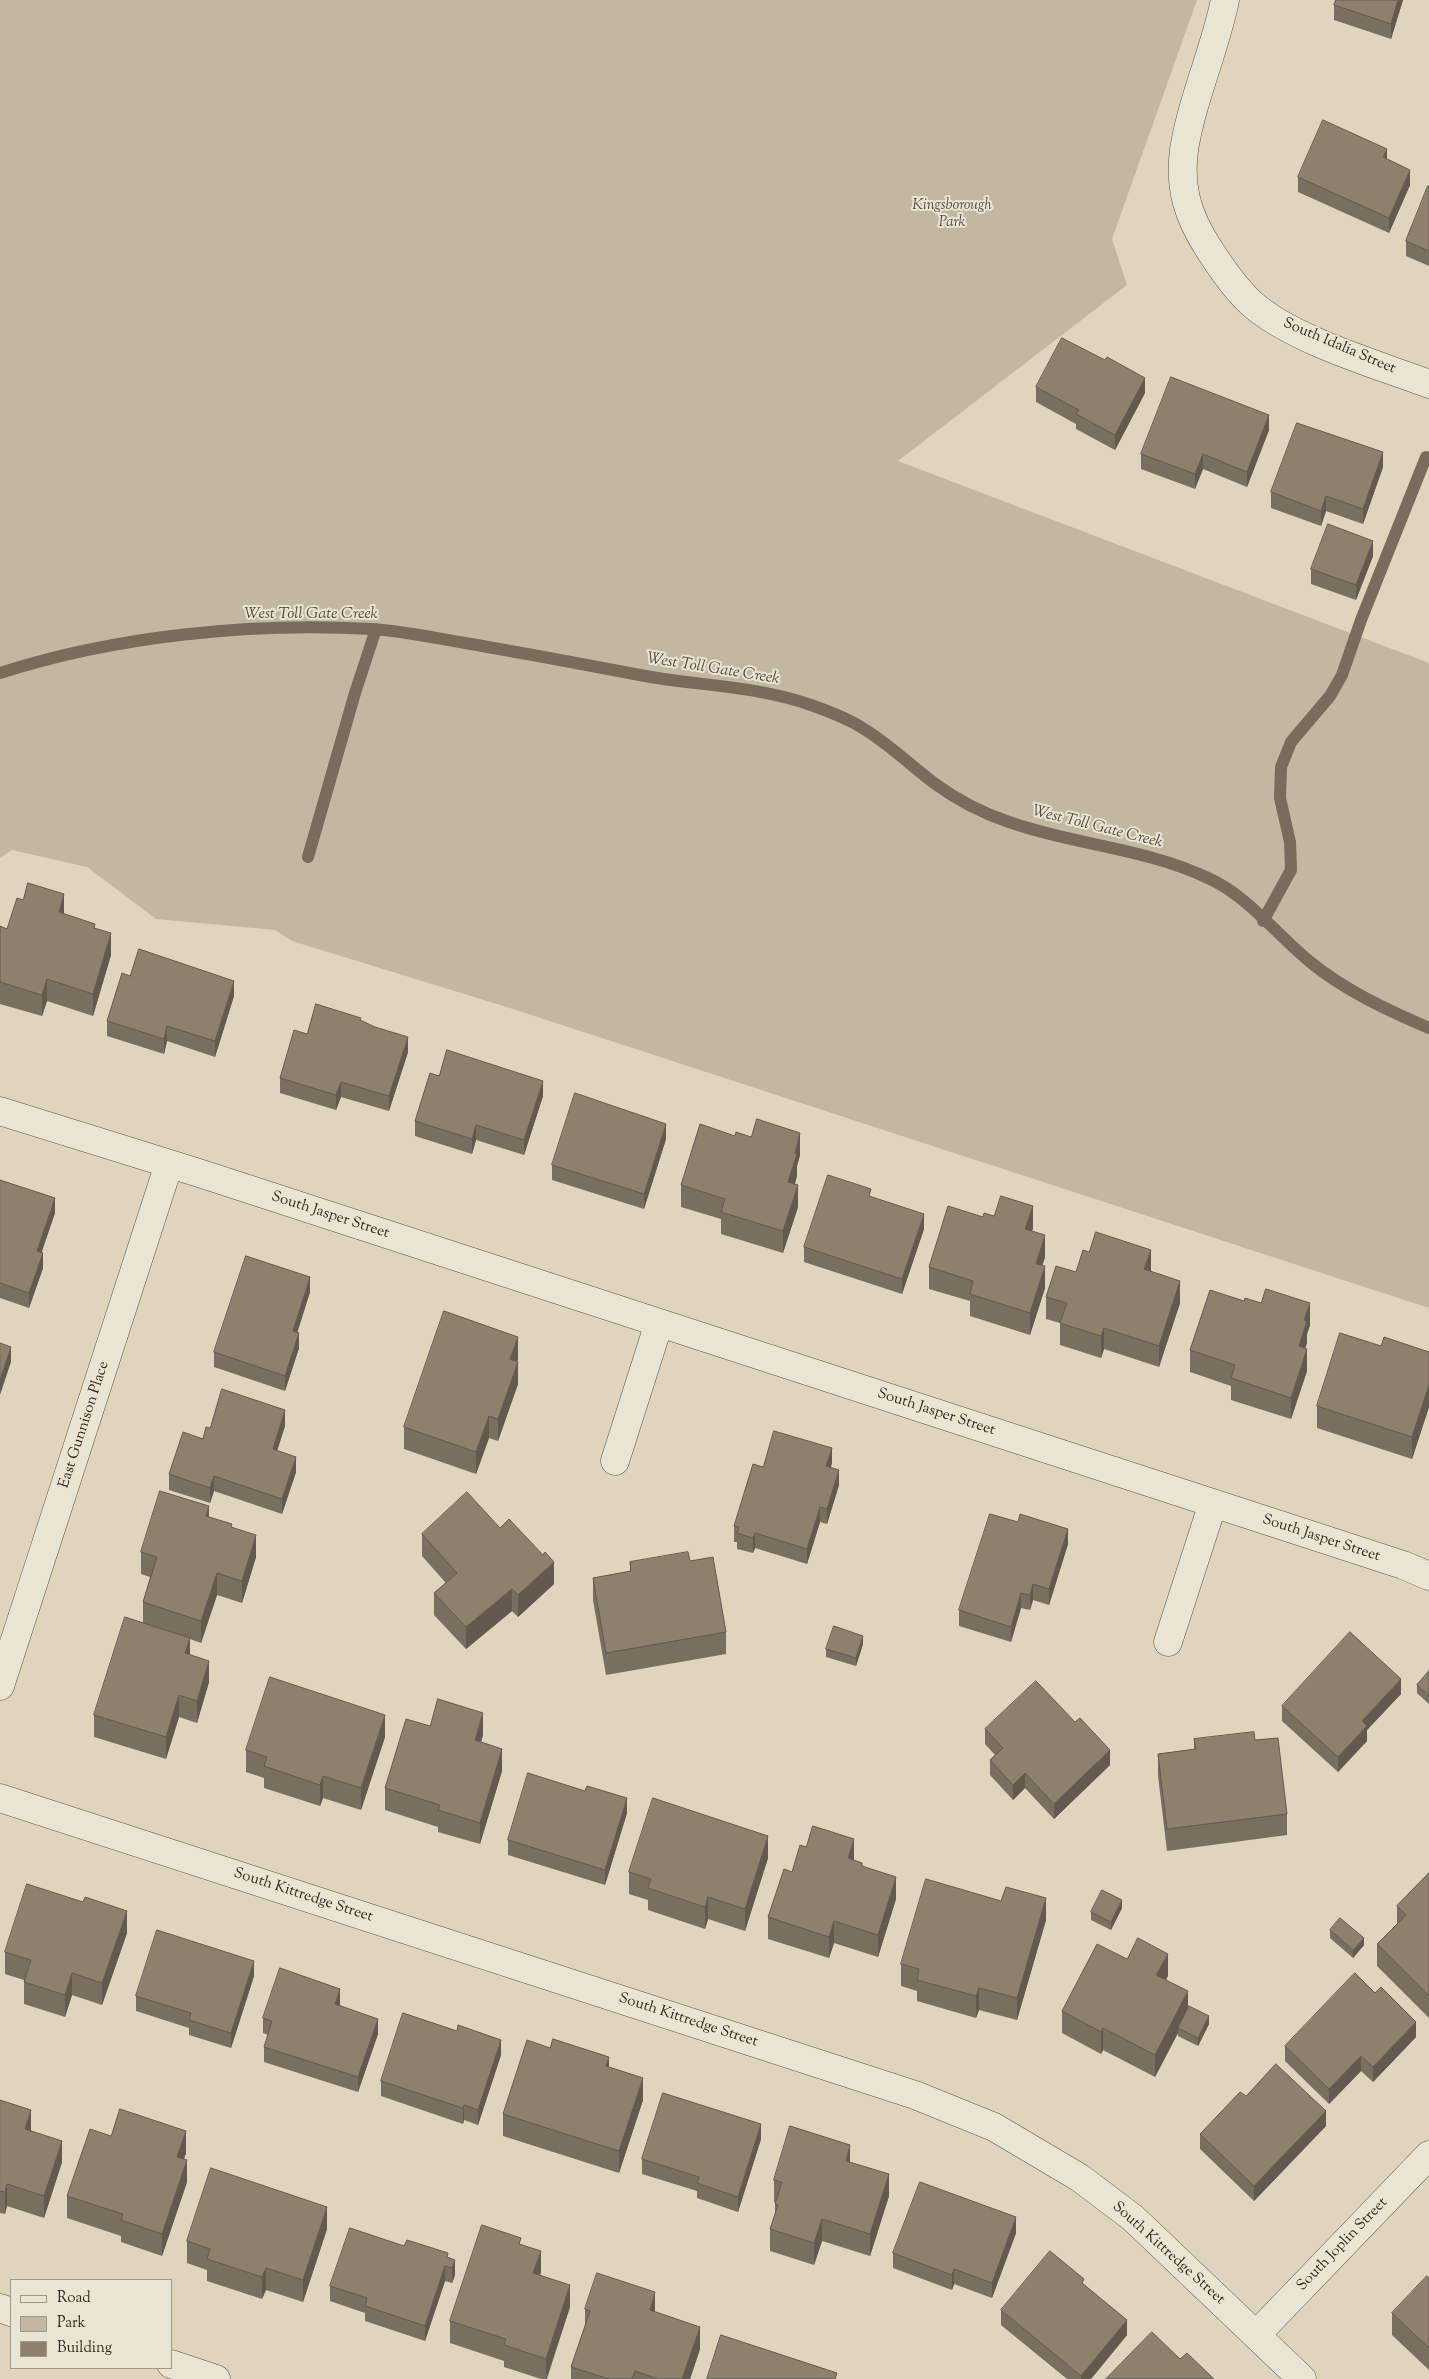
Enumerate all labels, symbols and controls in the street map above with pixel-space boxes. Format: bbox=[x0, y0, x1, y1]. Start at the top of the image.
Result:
park label: Kingsborough Park bbox=[912, 197, 992, 232]
street label: South Idalia Street bbox=[1280, 315, 1398, 379]
water label: West Toll Gate Creek bbox=[244, 605, 378, 625]
water label: West Toll Gate Creek bbox=[645, 650, 781, 690]
water label: West Toll Gate Creek bbox=[1030, 803, 1164, 853]
street label: South Jasper Street bbox=[269, 1188, 391, 1244]
street label: East Gunnison Place bbox=[56, 1359, 114, 1491]
street label: South Jasper Street bbox=[875, 1385, 997, 1441]
street label: South Jasper Street bbox=[1260, 1511, 1382, 1567]
street label: South Kittredge Street bbox=[231, 1865, 375, 1927]
street label: South Kittredge Street bbox=[616, 1990, 760, 2052]
street label: South Joplin Street bbox=[1294, 2195, 1392, 2295]
street label: South Kittredge Street bbox=[1108, 2199, 1228, 2309]
legend bbox=[10, 2279, 172, 2369]
text: Road bbox=[57, 2288, 91, 2309]
text: Park bbox=[57, 2313, 86, 2334]
text: Building bbox=[57, 2338, 112, 2359]

